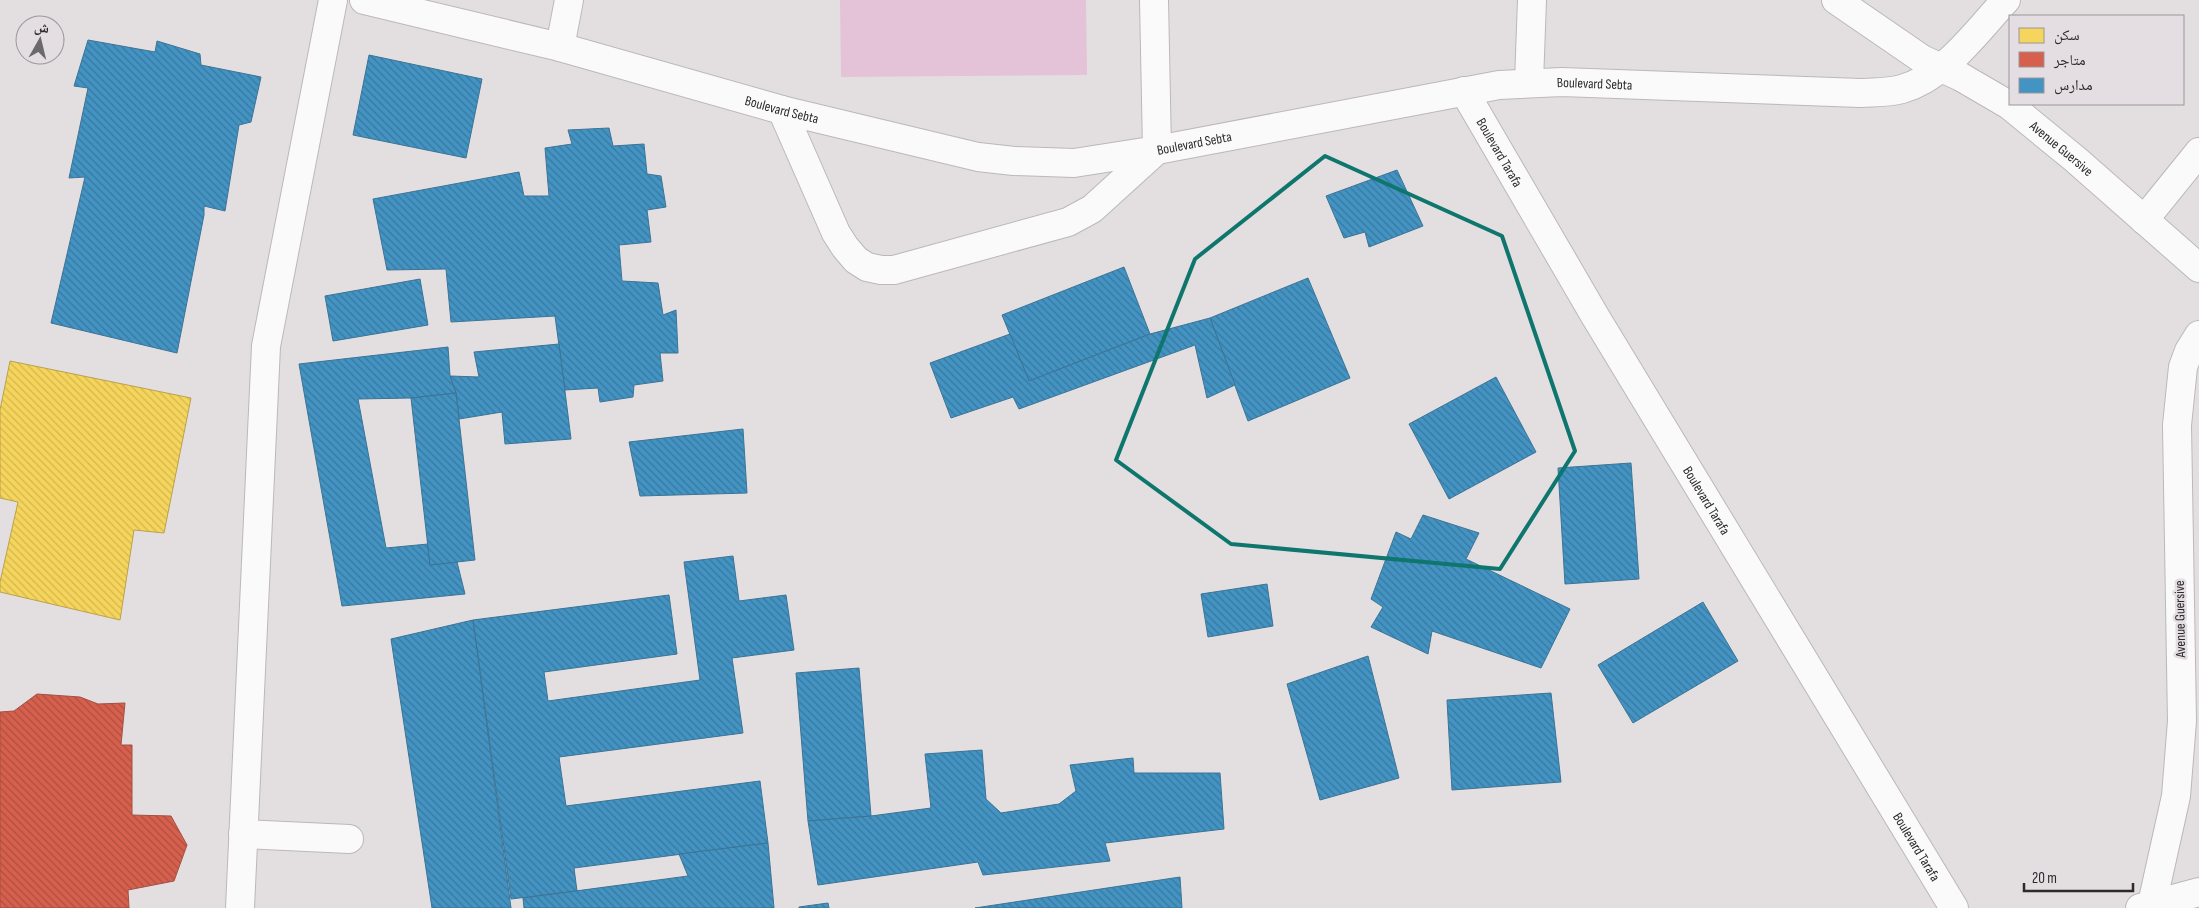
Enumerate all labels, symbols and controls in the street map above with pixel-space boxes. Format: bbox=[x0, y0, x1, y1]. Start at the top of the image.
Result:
north arrow bbox=[15, 15, 65, 65]
legend bbox=[2009, 15, 2184, 105]
text: ش bbox=[33, 18, 50, 37]
text: سكن bbox=[2054, 26, 2080, 45]
text: متاجر bbox=[2053, 51, 2086, 70]
street label: Boulevard Sebta bbox=[1556, 73, 1633, 93]
text: مدارس bbox=[2054, 76, 2093, 95]
street label: Boulevard Sebta bbox=[743, 91, 820, 127]
street label: Boulevard Tarafa bbox=[1473, 115, 1526, 190]
street label: Avenue Guersive bbox=[2026, 116, 2097, 180]
street label: Boulevard Sebta bbox=[1155, 128, 1233, 158]
street label: Boulevard Tarafa bbox=[1680, 463, 1734, 538]
street label: Avenue Guersive bbox=[2171, 580, 2189, 659]
street label: Boulevard Tarafa bbox=[1890, 809, 1944, 884]
scale bar bbox=[2024, 860, 2133, 892]
text: 20 m bbox=[2032, 869, 2057, 888]

